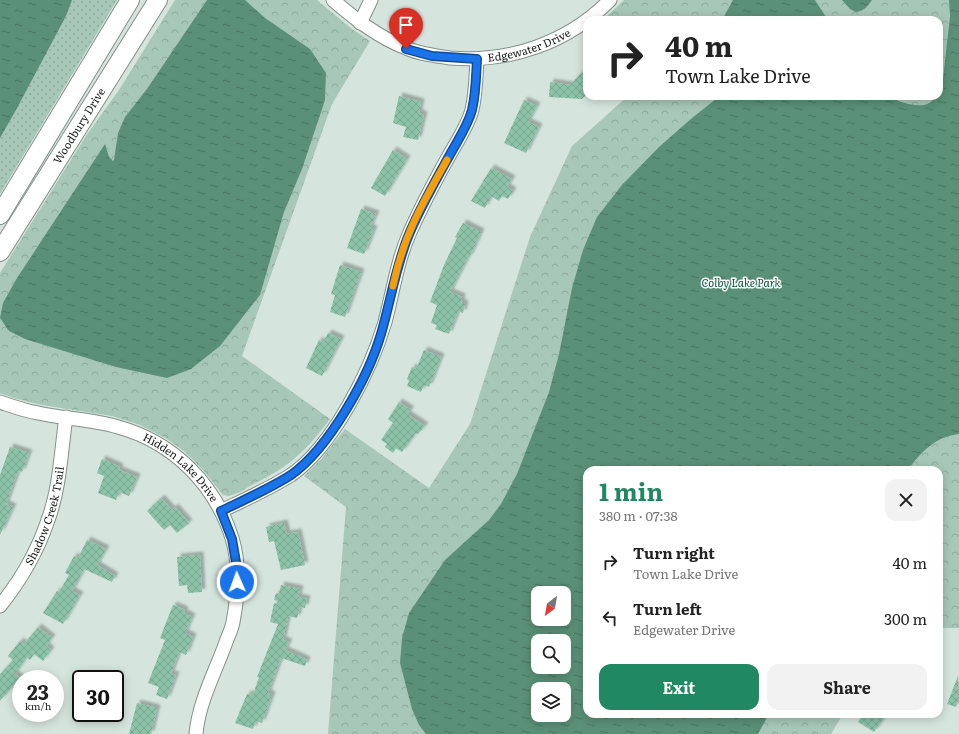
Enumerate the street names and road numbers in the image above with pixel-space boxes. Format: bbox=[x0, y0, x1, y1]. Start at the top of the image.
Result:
street label: Edgewater Drive bbox=[487, 24, 573, 65]
street label: Woodbury Drive bbox=[48, 84, 108, 166]
street label: Hidden Lake Drive bbox=[141, 428, 223, 505]
street label: Shadow Creek Trail bbox=[20, 465, 67, 568]

